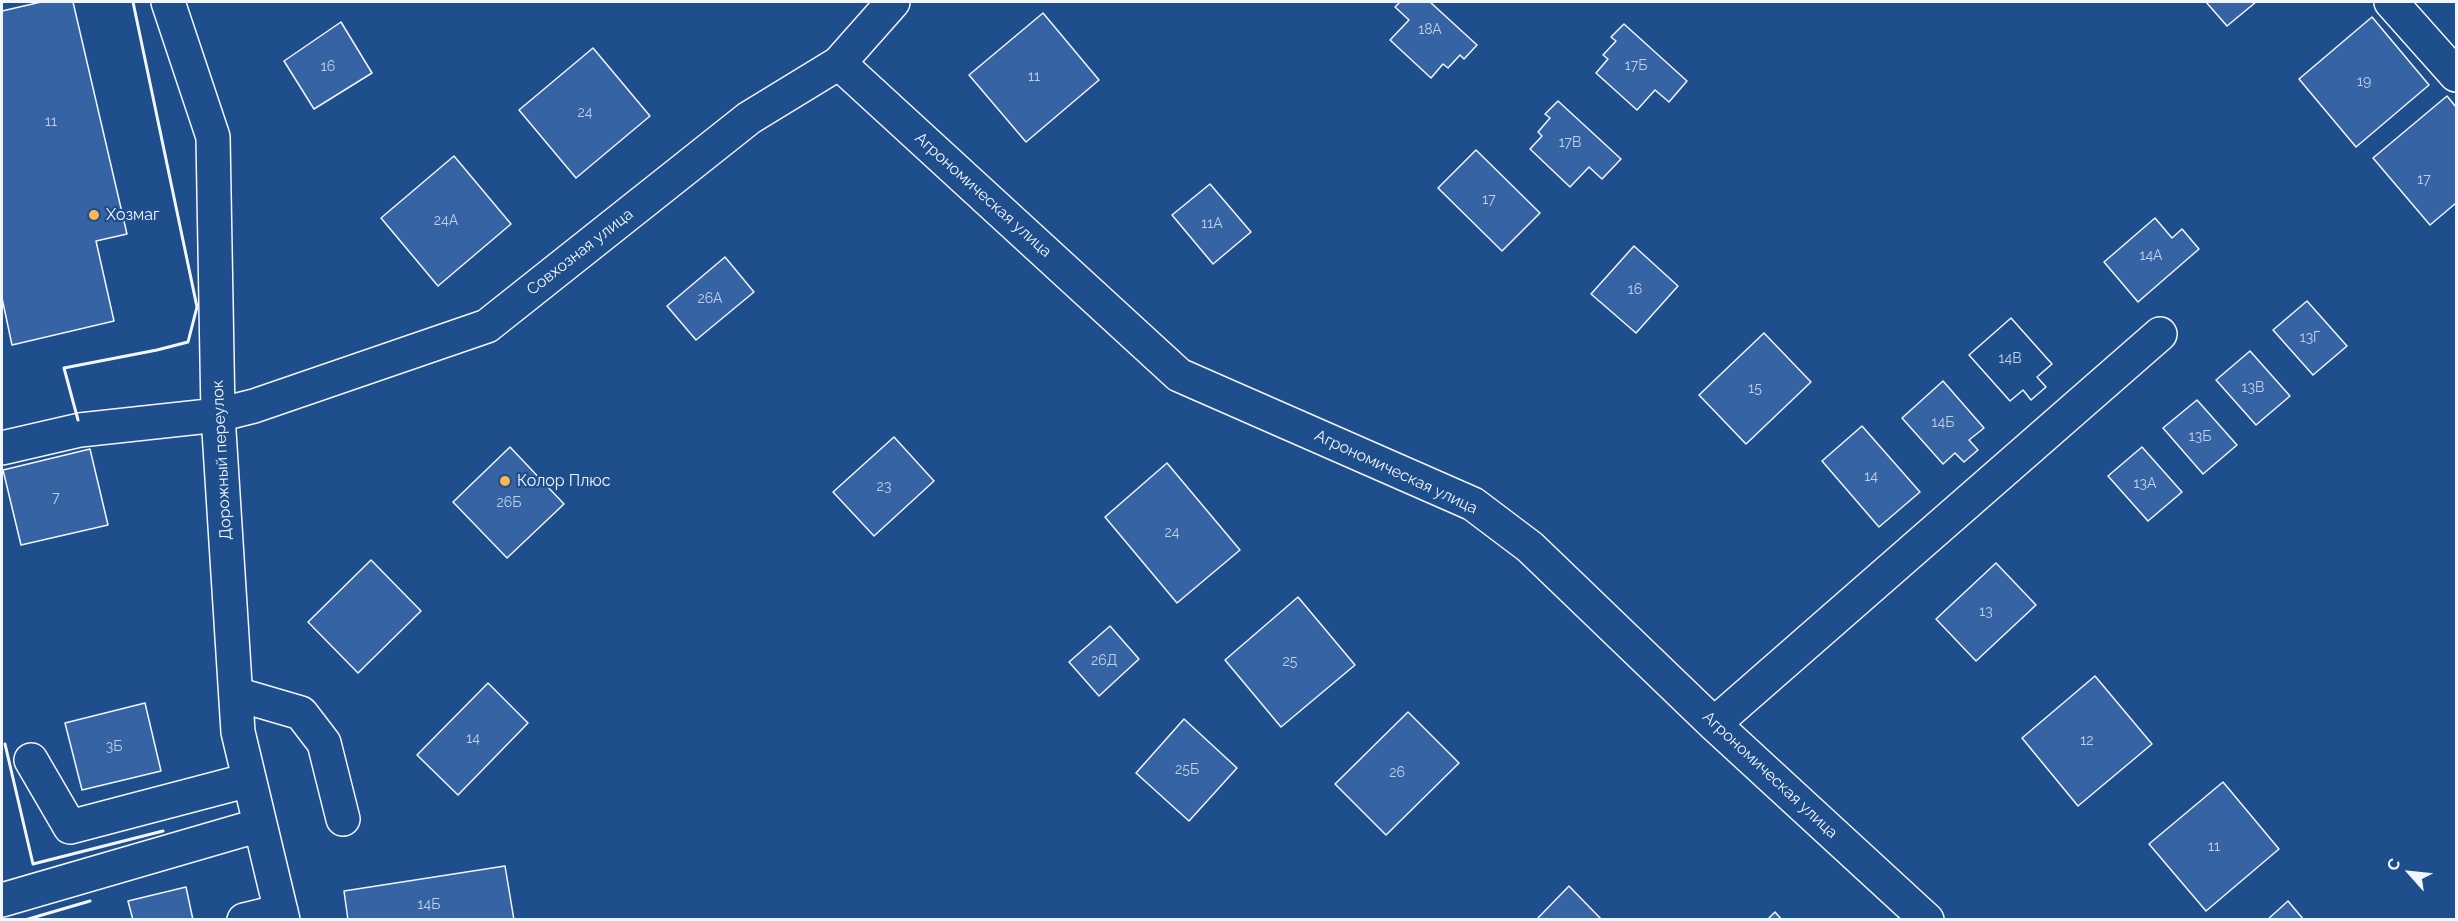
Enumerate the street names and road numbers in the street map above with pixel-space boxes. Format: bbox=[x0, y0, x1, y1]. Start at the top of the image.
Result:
street label: Агрономическая улица bbox=[911, 129, 1055, 261]
street label: Совхозная улица bbox=[523, 205, 637, 299]
street label: Дорожный переулок bbox=[208, 379, 236, 541]
street label: Агрономическая улица bbox=[1312, 426, 1480, 518]
street label: Агрономическая улица bbox=[1699, 708, 1841, 842]

